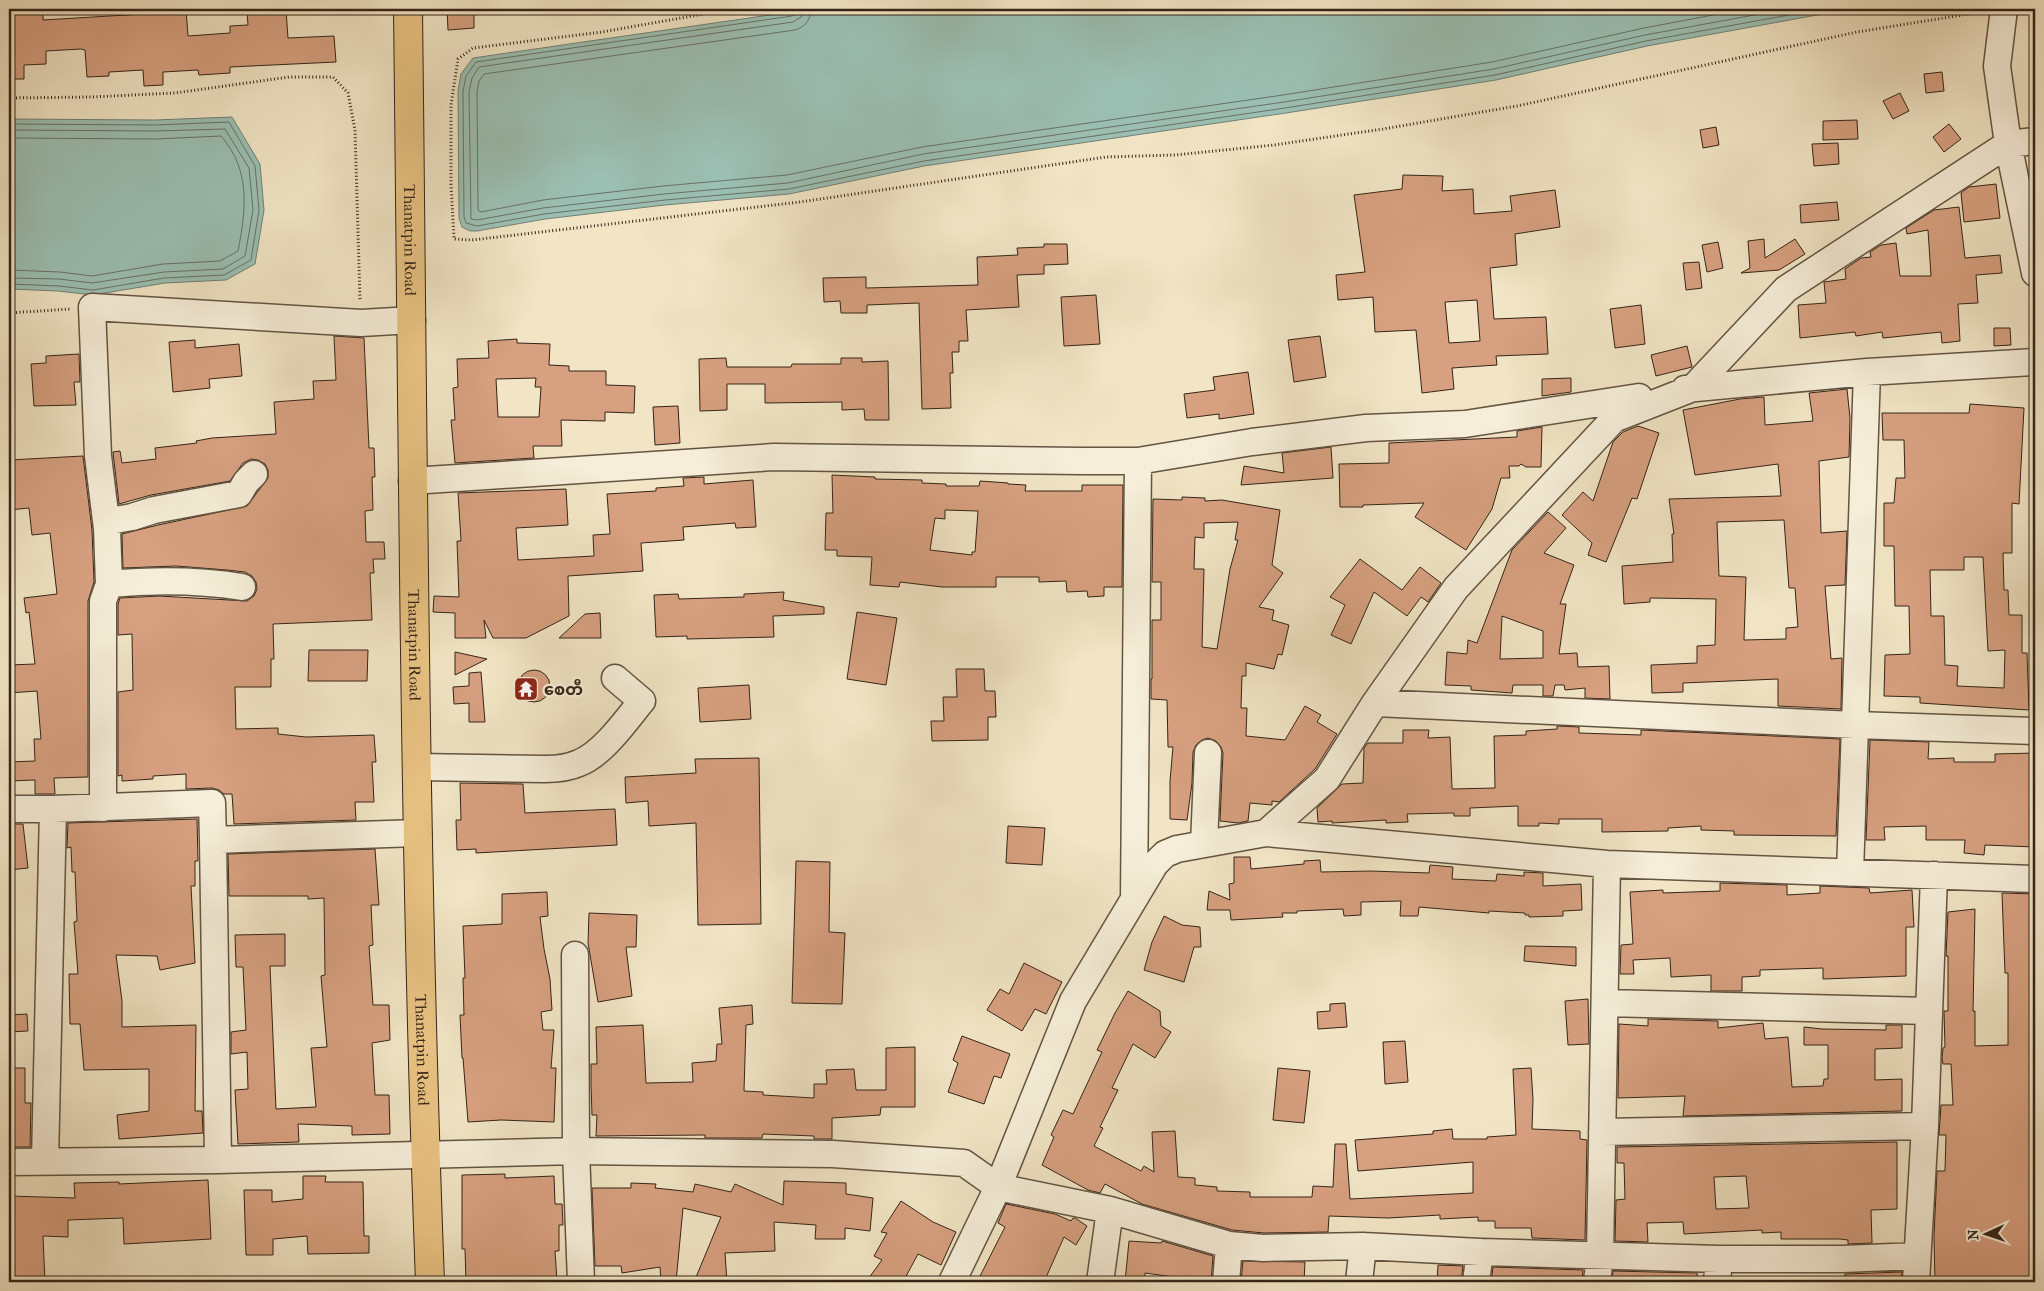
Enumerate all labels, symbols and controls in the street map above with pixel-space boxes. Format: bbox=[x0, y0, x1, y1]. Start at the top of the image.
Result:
street label: Thanatpin Road bbox=[400, 184, 420, 296]
street label: Thanatpin Road bbox=[405, 589, 425, 701]
temple icon: စေတီ bbox=[513, 676, 539, 702]
place label: စေတီ bbox=[544, 678, 583, 699]
street label: Thanatpin Road bbox=[412, 994, 434, 1106]
north arrow bbox=[1962, 1208, 2012, 1258]
text: N bbox=[1965, 1229, 1982, 1240]

